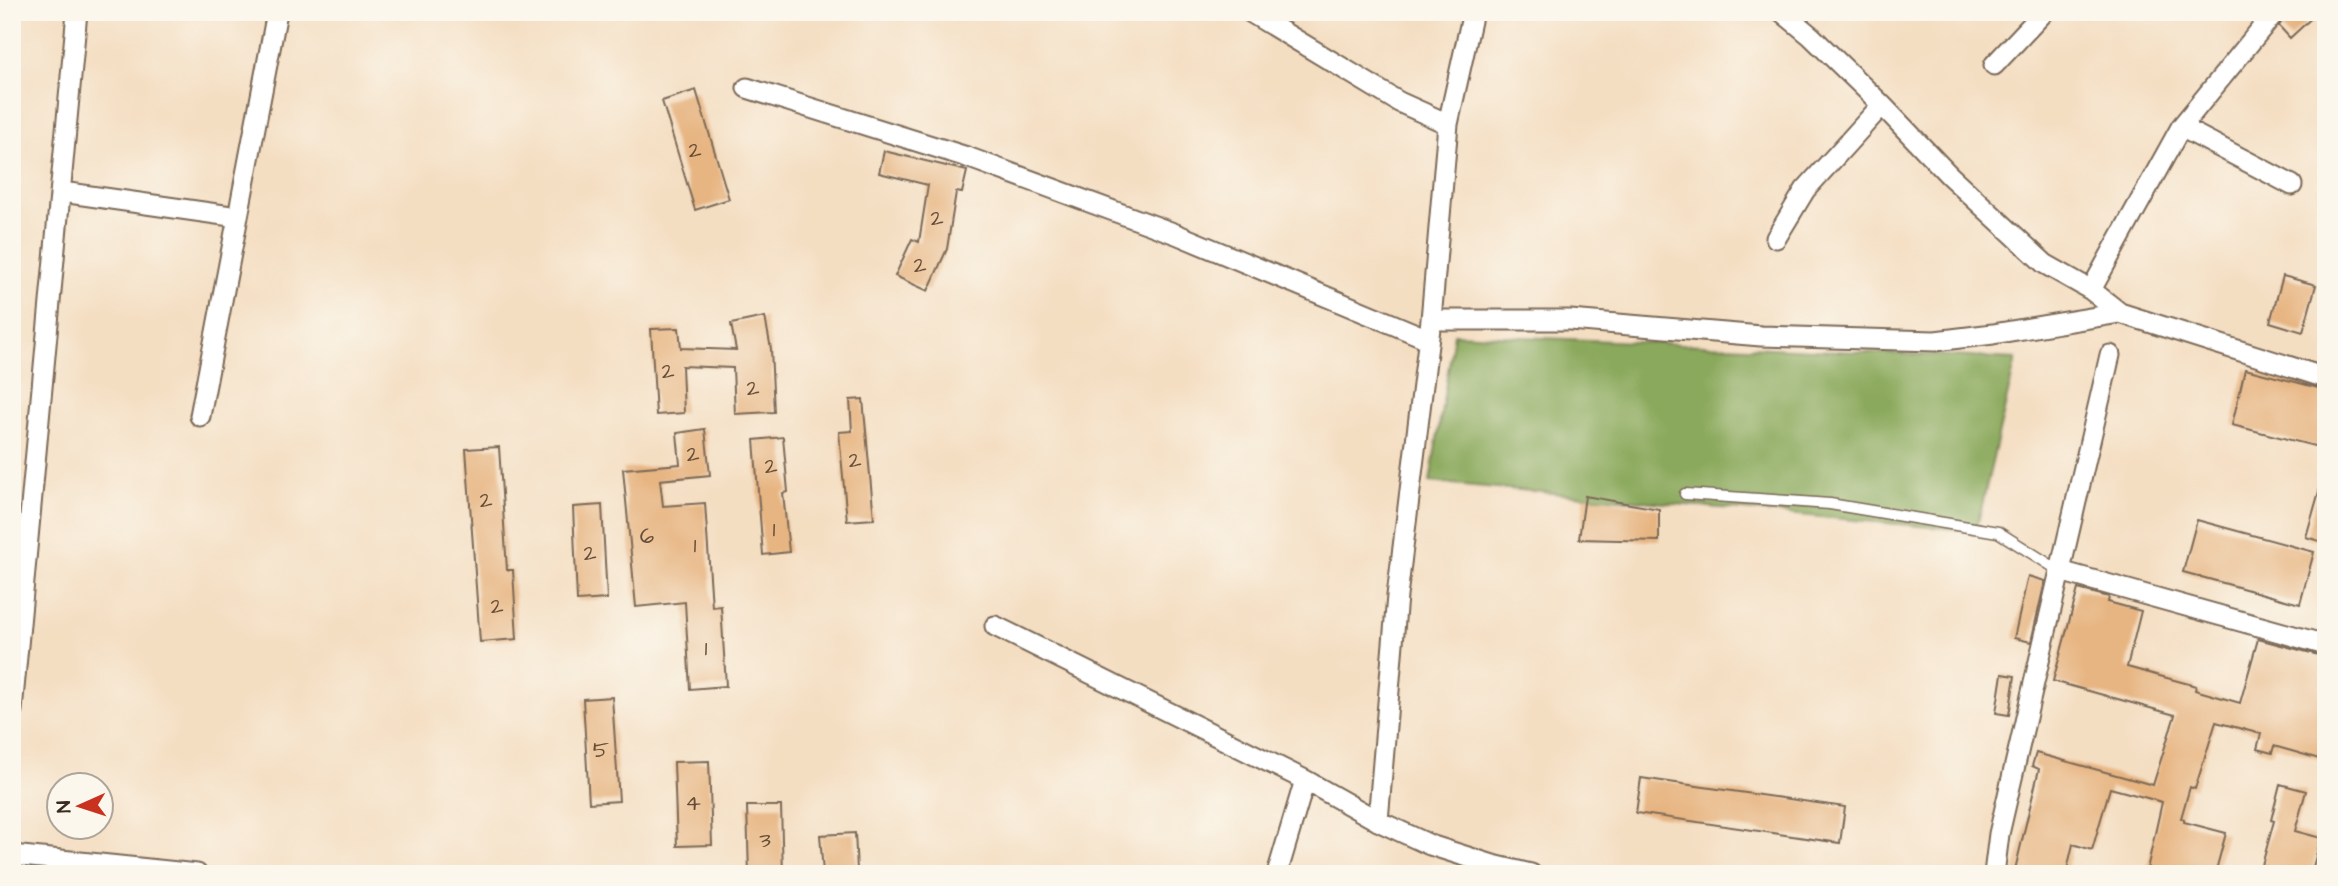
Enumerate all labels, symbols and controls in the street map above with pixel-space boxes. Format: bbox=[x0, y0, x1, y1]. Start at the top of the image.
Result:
house number: 2 bbox=[688, 134, 702, 166]
house number: 2 bbox=[930, 202, 944, 234]
house number: 2 bbox=[913, 249, 927, 281]
house number: 2 bbox=[661, 355, 675, 387]
house number: 2 bbox=[746, 372, 760, 404]
house number: 2 bbox=[686, 438, 700, 470]
house number: 2 bbox=[848, 444, 862, 476]
house number: 2 bbox=[764, 450, 778, 482]
house number: 2 bbox=[479, 484, 493, 516]
house number: 1 bbox=[773, 513, 776, 545]
house number: 6 bbox=[640, 520, 654, 552]
house number: 1 bbox=[694, 529, 697, 561]
house number: 2 bbox=[583, 537, 597, 569]
house number: 2 bbox=[490, 590, 504, 622]
house number: 1 bbox=[705, 632, 708, 664]
house number: 5 bbox=[593, 734, 609, 766]
north arrow bbox=[46, 770, 116, 840]
house number: 4 bbox=[685, 787, 701, 819]
text: N bbox=[51, 800, 78, 813]
house number: 3 bbox=[759, 824, 771, 856]

